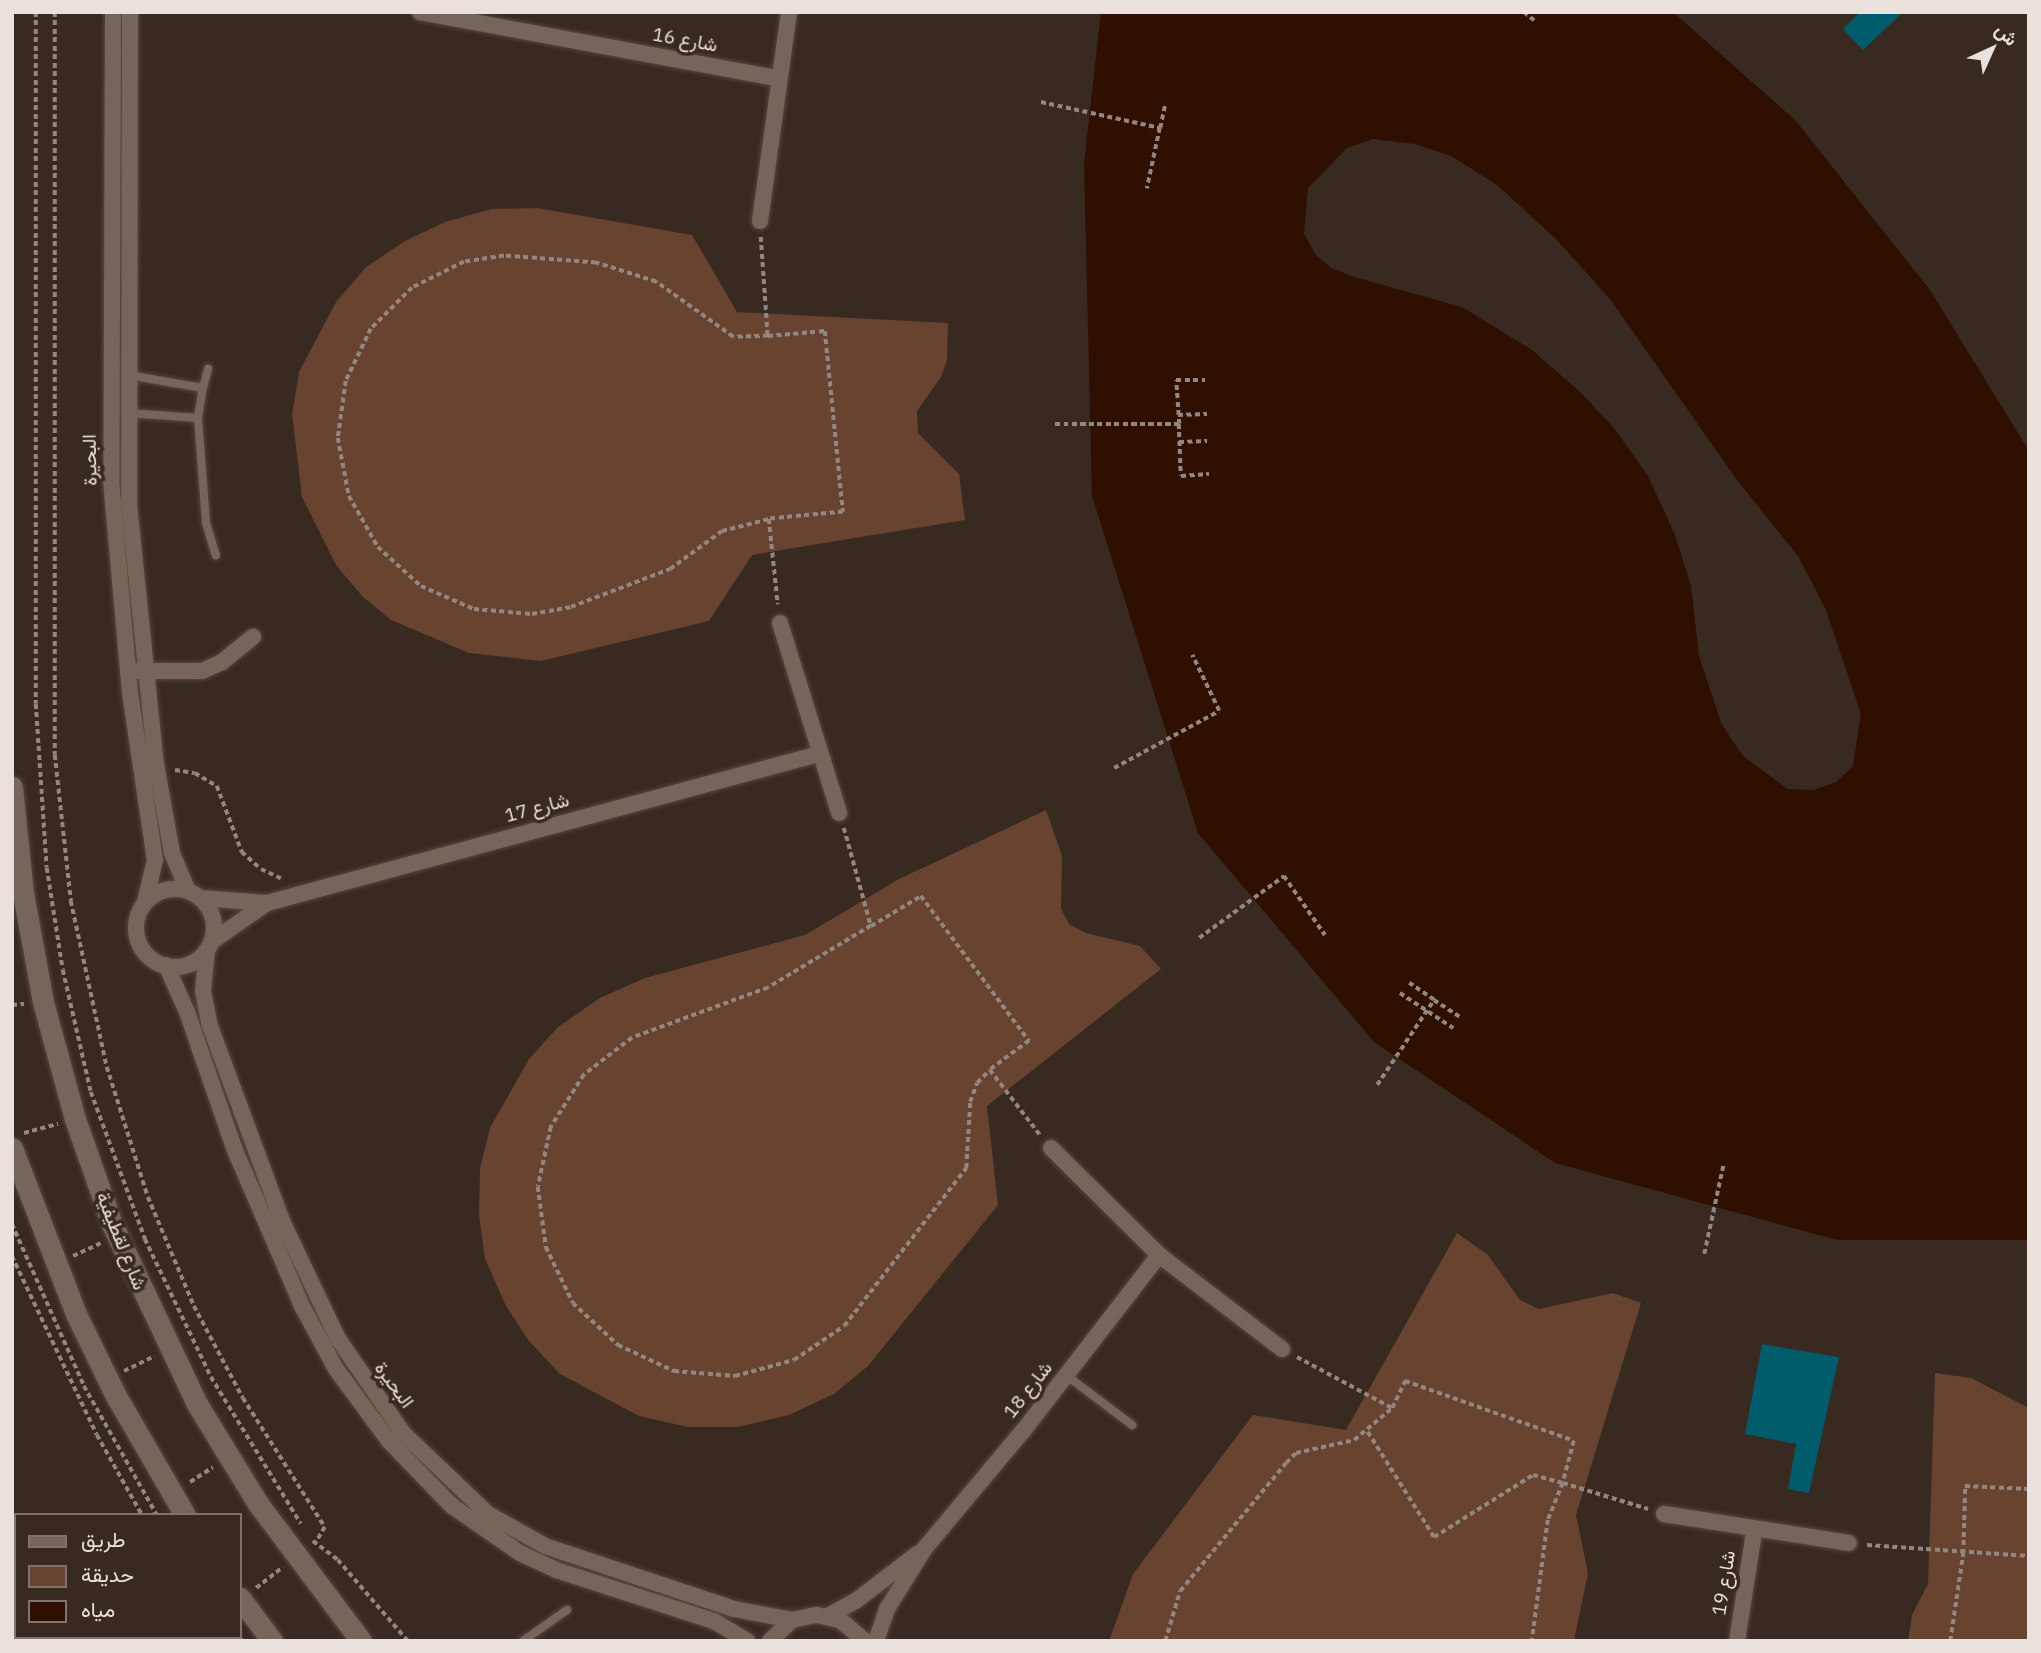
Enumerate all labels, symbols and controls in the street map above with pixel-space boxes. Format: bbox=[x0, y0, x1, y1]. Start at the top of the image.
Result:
north arrow bbox=[1957, 14, 2027, 84]
text: ش bbox=[1990, 18, 2023, 51]
street label: شارع 16 bbox=[651, 23, 719, 57]
street label: البحيرة bbox=[78, 434, 102, 486]
street label: شارع 17 bbox=[502, 789, 572, 827]
street label: شارع لقطيفية bbox=[91, 1189, 151, 1293]
street label: البحيرة bbox=[370, 1357, 418, 1413]
street label: شارع 18 bbox=[999, 1357, 1057, 1423]
legend bbox=[14, 1513, 242, 1639]
text: طريق bbox=[81, 1525, 126, 1553]
street label: شارع 19 bbox=[1708, 1549, 1740, 1617]
text: حديقة bbox=[81, 1560, 134, 1588]
text: مياه bbox=[81, 1595, 115, 1623]

